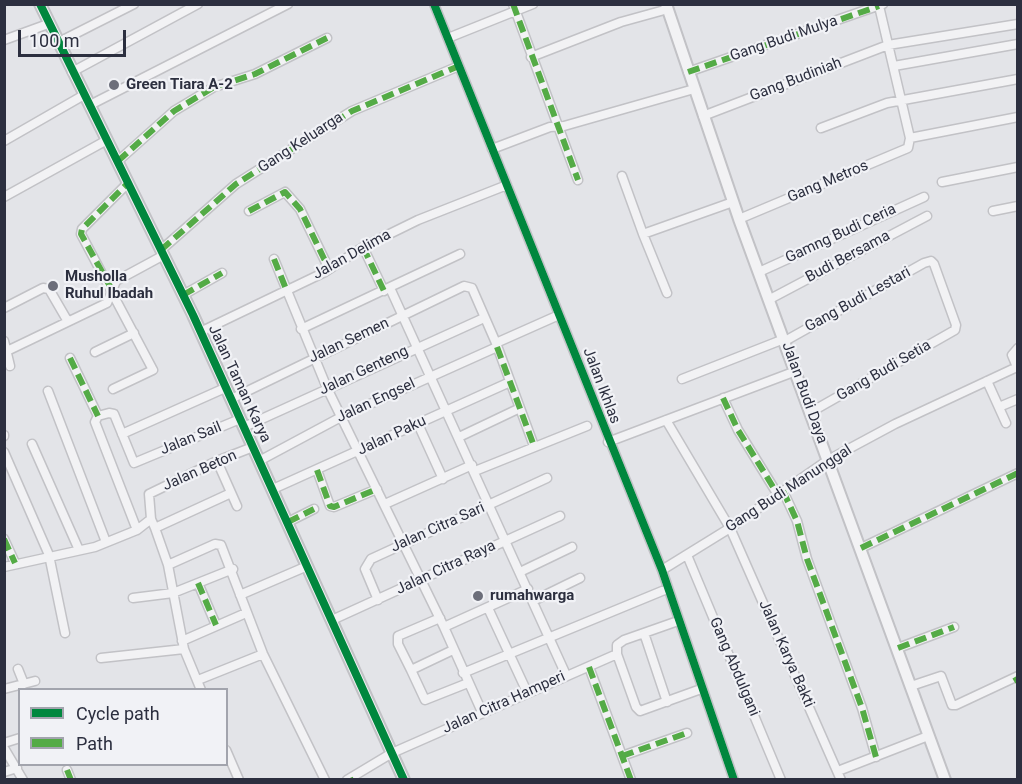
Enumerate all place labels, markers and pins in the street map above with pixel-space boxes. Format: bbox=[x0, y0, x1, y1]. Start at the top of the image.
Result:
place label: Green Tiara A-2 bbox=[126, 76, 233, 94]
marker: Green Tiara A-2 bbox=[107, 78, 121, 92]
place label: Musholla Ruhul Ibadah bbox=[65, 268, 153, 303]
marker: Musholla Ruhul Ibadah bbox=[46, 279, 60, 293]
place label: rumahwarga bbox=[490, 587, 574, 605]
marker: rumahwarga bbox=[471, 589, 485, 603]

